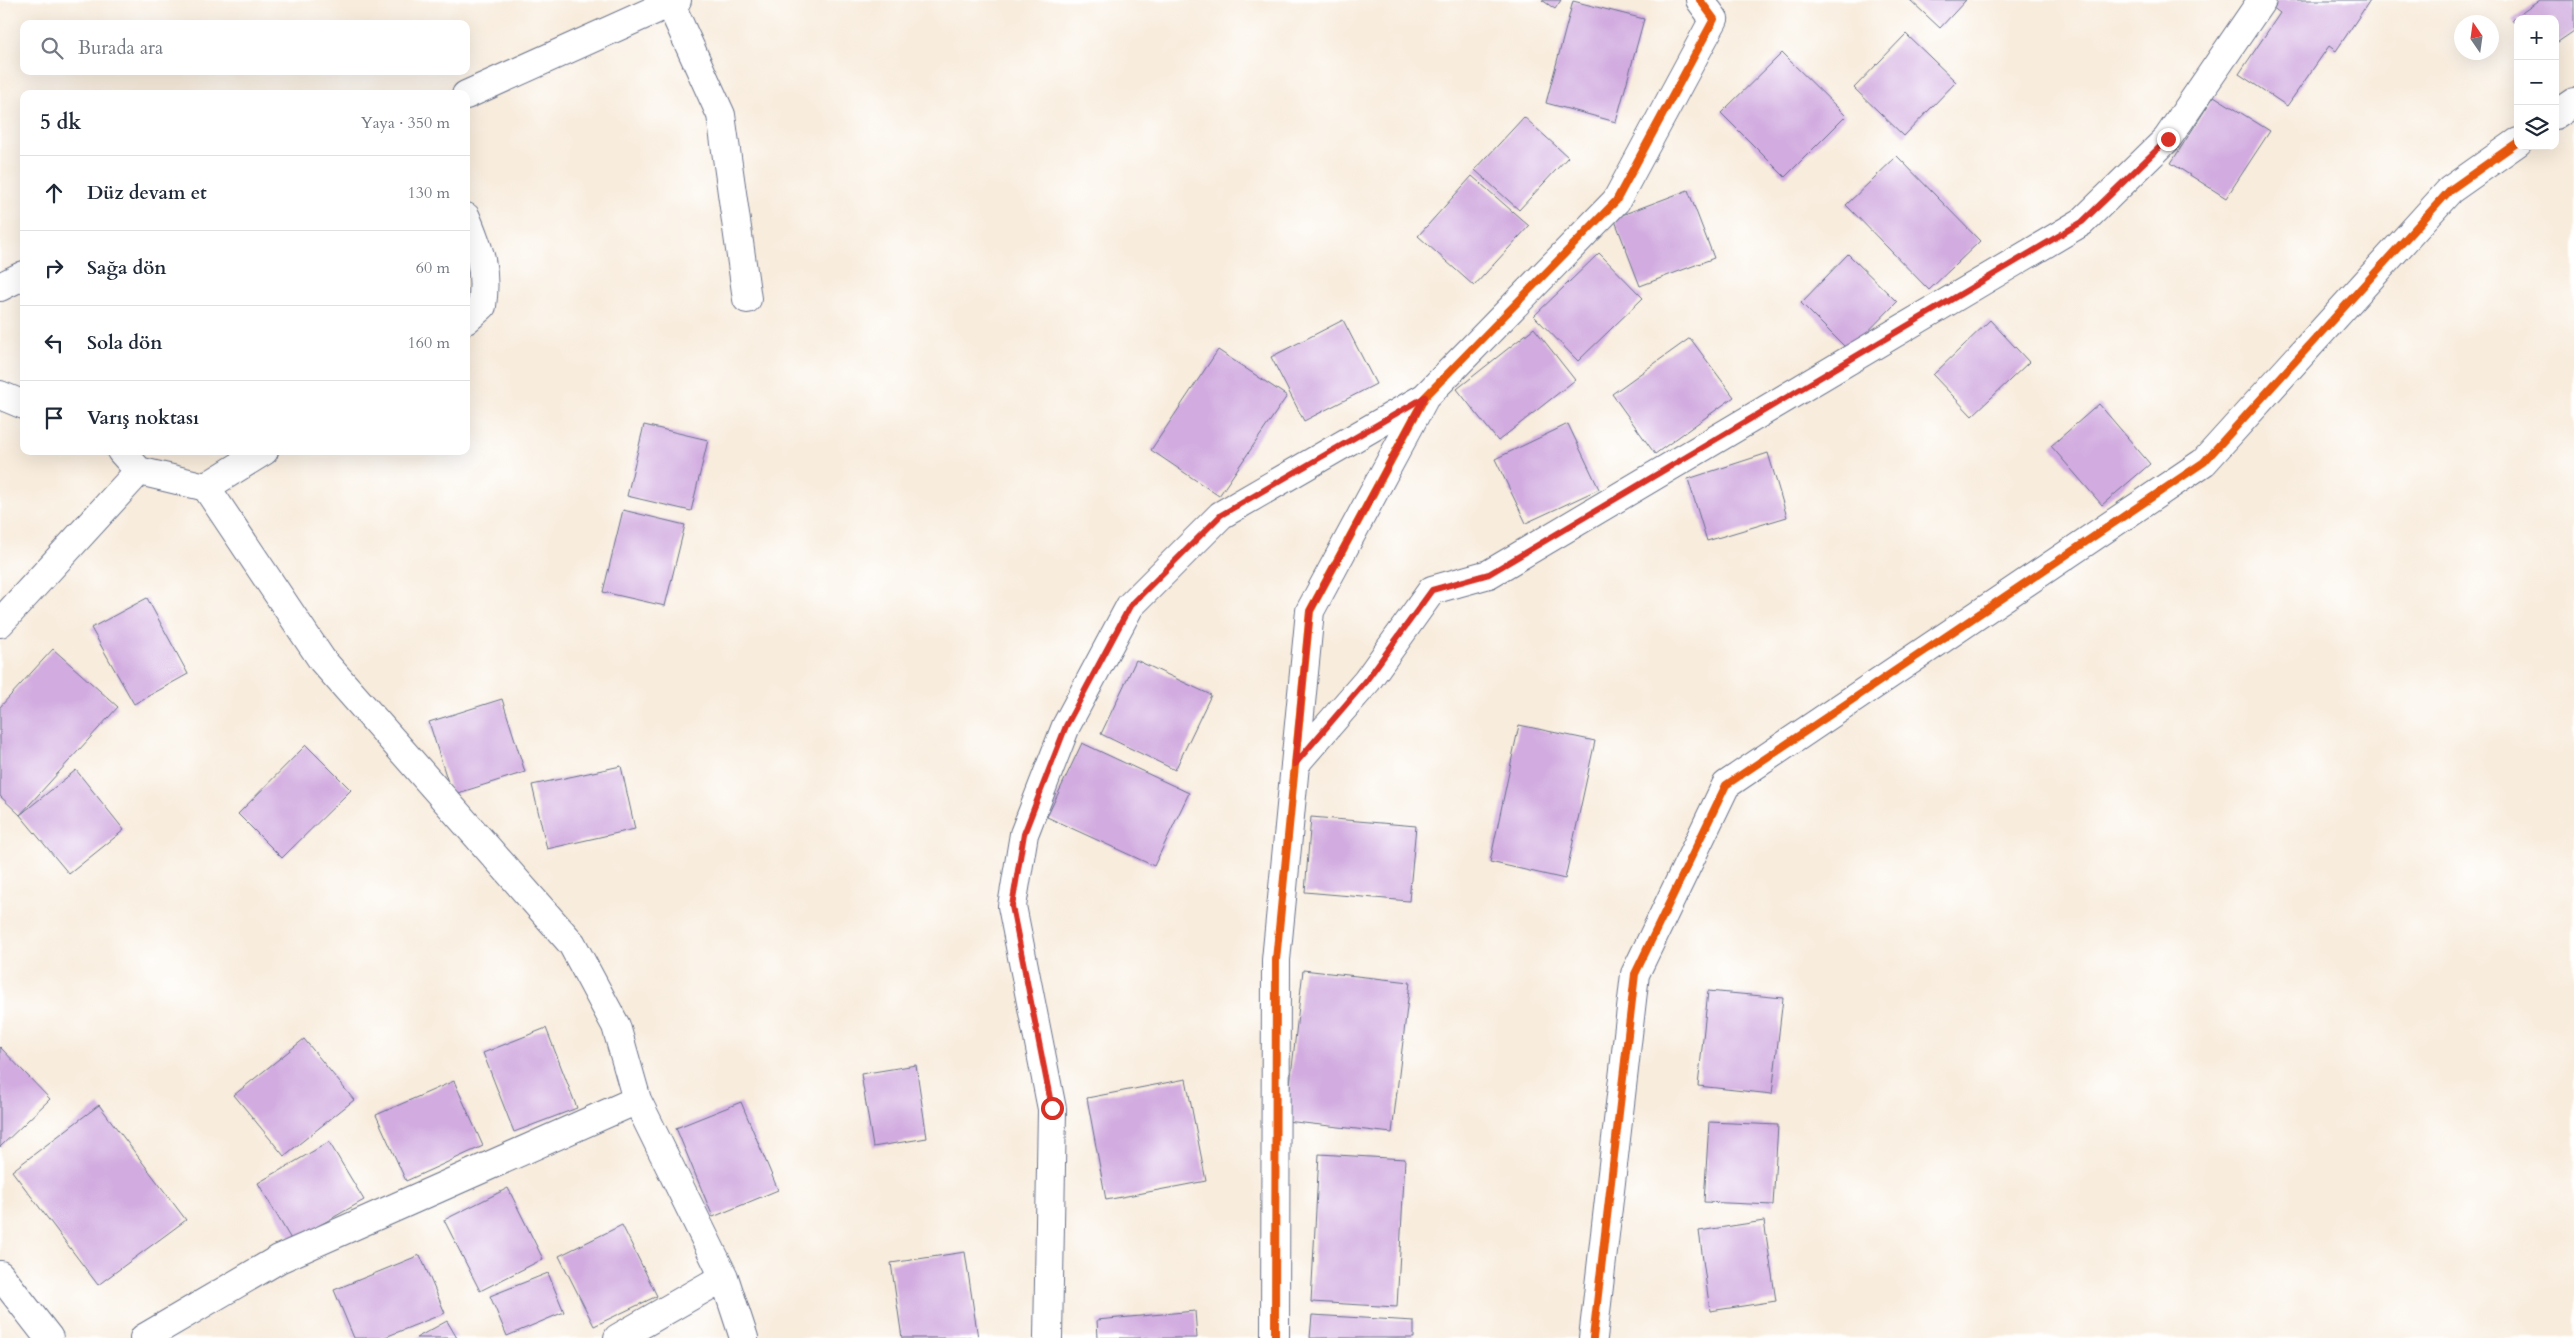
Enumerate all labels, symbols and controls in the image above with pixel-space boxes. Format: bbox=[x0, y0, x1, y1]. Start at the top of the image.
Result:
north arrow bbox=[2454, 15, 2499, 60]
map controls bbox=[2514, 15, 2559, 150]
button: + bbox=[2514, 15, 2559, 60]
search box bbox=[20, 20, 470, 75]
icon: search bbox=[38, 34, 66, 62]
text: Burada ara bbox=[78, 35, 163, 61]
button: − bbox=[2514, 60, 2559, 105]
button: layers bbox=[2514, 105, 2559, 150]
text: 5 dk bbox=[40, 108, 81, 137]
text: Yaya · 350 m bbox=[361, 112, 450, 134]
route end bbox=[2157, 128, 2180, 151]
icon: ahead bbox=[40, 179, 68, 207]
text: Düz devam et bbox=[87, 180, 207, 206]
text: 130 m bbox=[408, 182, 450, 204]
icon: right bbox=[40, 254, 68, 282]
text: Sağa dön bbox=[87, 255, 167, 281]
text: 60 m bbox=[416, 257, 450, 279]
icon: left bbox=[40, 329, 68, 357]
text: Sola dön bbox=[87, 330, 162, 356]
text: 160 m bbox=[408, 332, 450, 354]
icon: arrive bbox=[40, 404, 68, 432]
text: Varış noktası bbox=[87, 405, 199, 431]
route start bbox=[1041, 1097, 1064, 1120]

